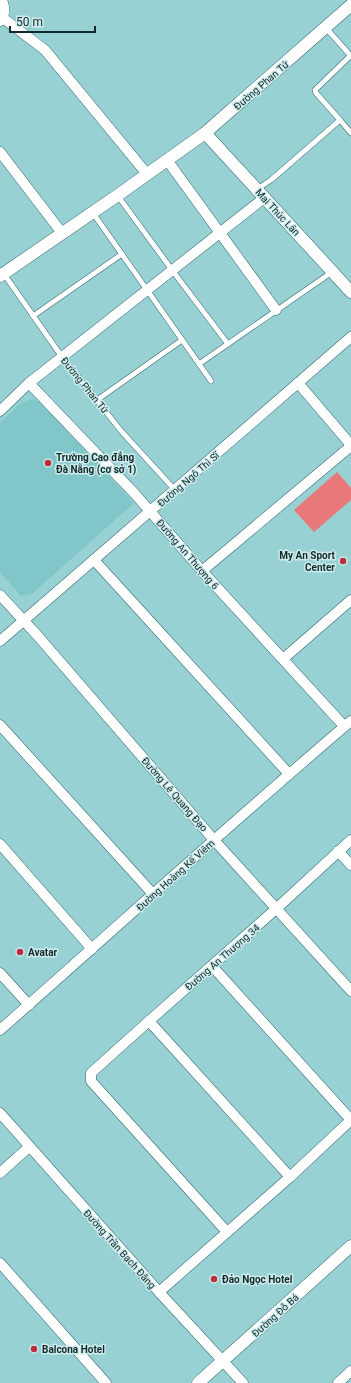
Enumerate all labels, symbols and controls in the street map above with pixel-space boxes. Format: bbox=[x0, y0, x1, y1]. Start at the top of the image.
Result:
scale bar bbox=[10, 8, 95, 34]
text: 50 m bbox=[16, 15, 43, 29]
street label: Đường Phan Tứ bbox=[232, 58, 292, 112]
street label: Mai Thúc Lân bbox=[253, 187, 302, 238]
street label: Đường Phan Tứ bbox=[59, 355, 111, 416]
street label: Đường Ngô Thì Sĩ bbox=[155, 449, 222, 509]
place label: Trường Cao đẳng Đà Nẵng (cơ sở 1) bbox=[56, 451, 136, 476]
marker: Trường Cao đẳng Đà Nẵng (cơ sở 1) bbox=[43, 458, 53, 468]
street label: Đường An Thượng 6 bbox=[153, 517, 221, 593]
place label: My An Sport Center bbox=[279, 550, 336, 573]
marker: My An Sport Center bbox=[338, 556, 348, 566]
street label: Đường Lê Quang Đạo bbox=[139, 755, 210, 835]
street label: Đường Hoàng Kế Viêm bbox=[133, 837, 217, 913]
street label: Đường An Thượng 34 bbox=[183, 922, 263, 993]
marker: Avatar bbox=[15, 947, 25, 957]
place label: Avatar bbox=[28, 947, 58, 958]
street label: Đường Trần Bạch Đằng bbox=[81, 1208, 158, 1292]
marker: Đảo Ngọc Hotel bbox=[209, 1274, 219, 1284]
place label: Đảo Ngọc Hotel bbox=[222, 1274, 293, 1285]
street label: Đường Đỗ Bá bbox=[249, 1291, 301, 1339]
marker: Balcona Hotel bbox=[29, 1344, 39, 1354]
place label: Balcona Hotel bbox=[42, 1344, 105, 1355]

